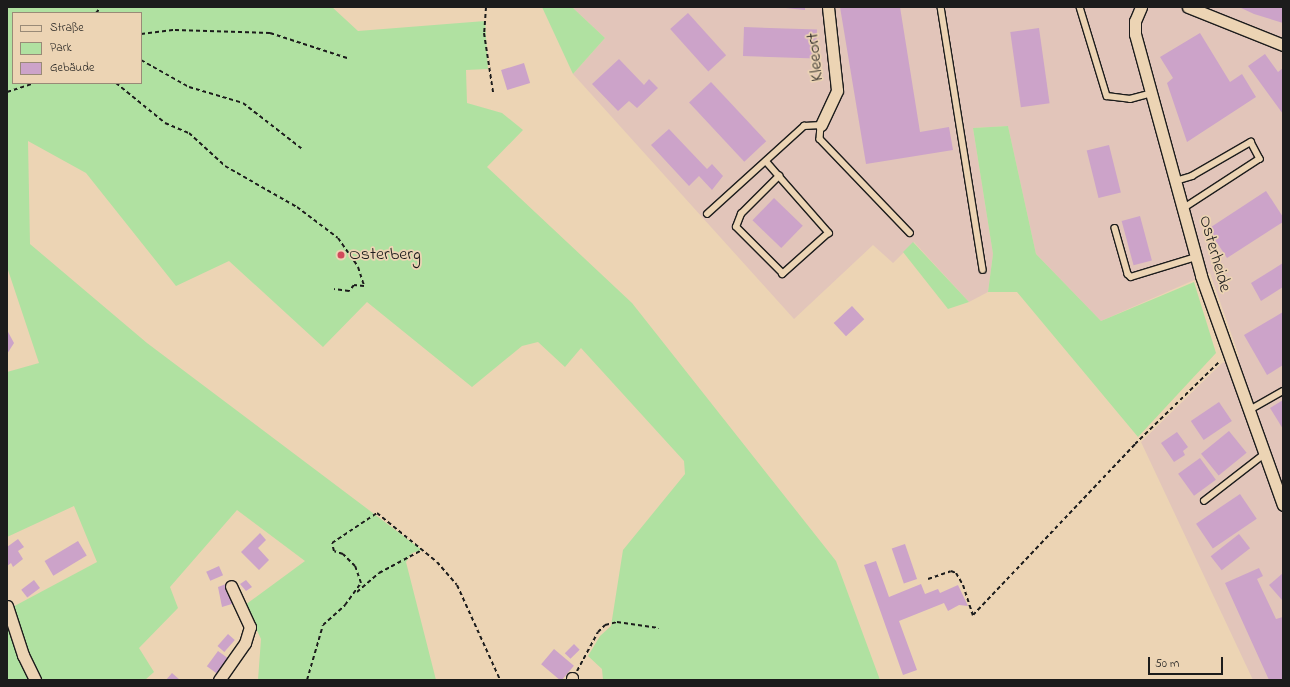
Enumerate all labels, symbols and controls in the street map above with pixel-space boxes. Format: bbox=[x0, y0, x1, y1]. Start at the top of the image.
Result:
legend bbox=[12, 12, 142, 84]
text: Straße bbox=[50, 19, 84, 37]
street label: Kleeort bbox=[803, 32, 829, 82]
text: Park bbox=[50, 39, 72, 57]
text: Gebäude bbox=[50, 59, 94, 77]
street label: Osterheide bbox=[1193, 213, 1235, 295]
place label: Osterberg bbox=[349, 244, 421, 266]
marker: Osterberg bbox=[336, 250, 346, 260]
scale bar bbox=[1150, 649, 1225, 675]
text: 50 m bbox=[1155, 655, 1179, 673]

